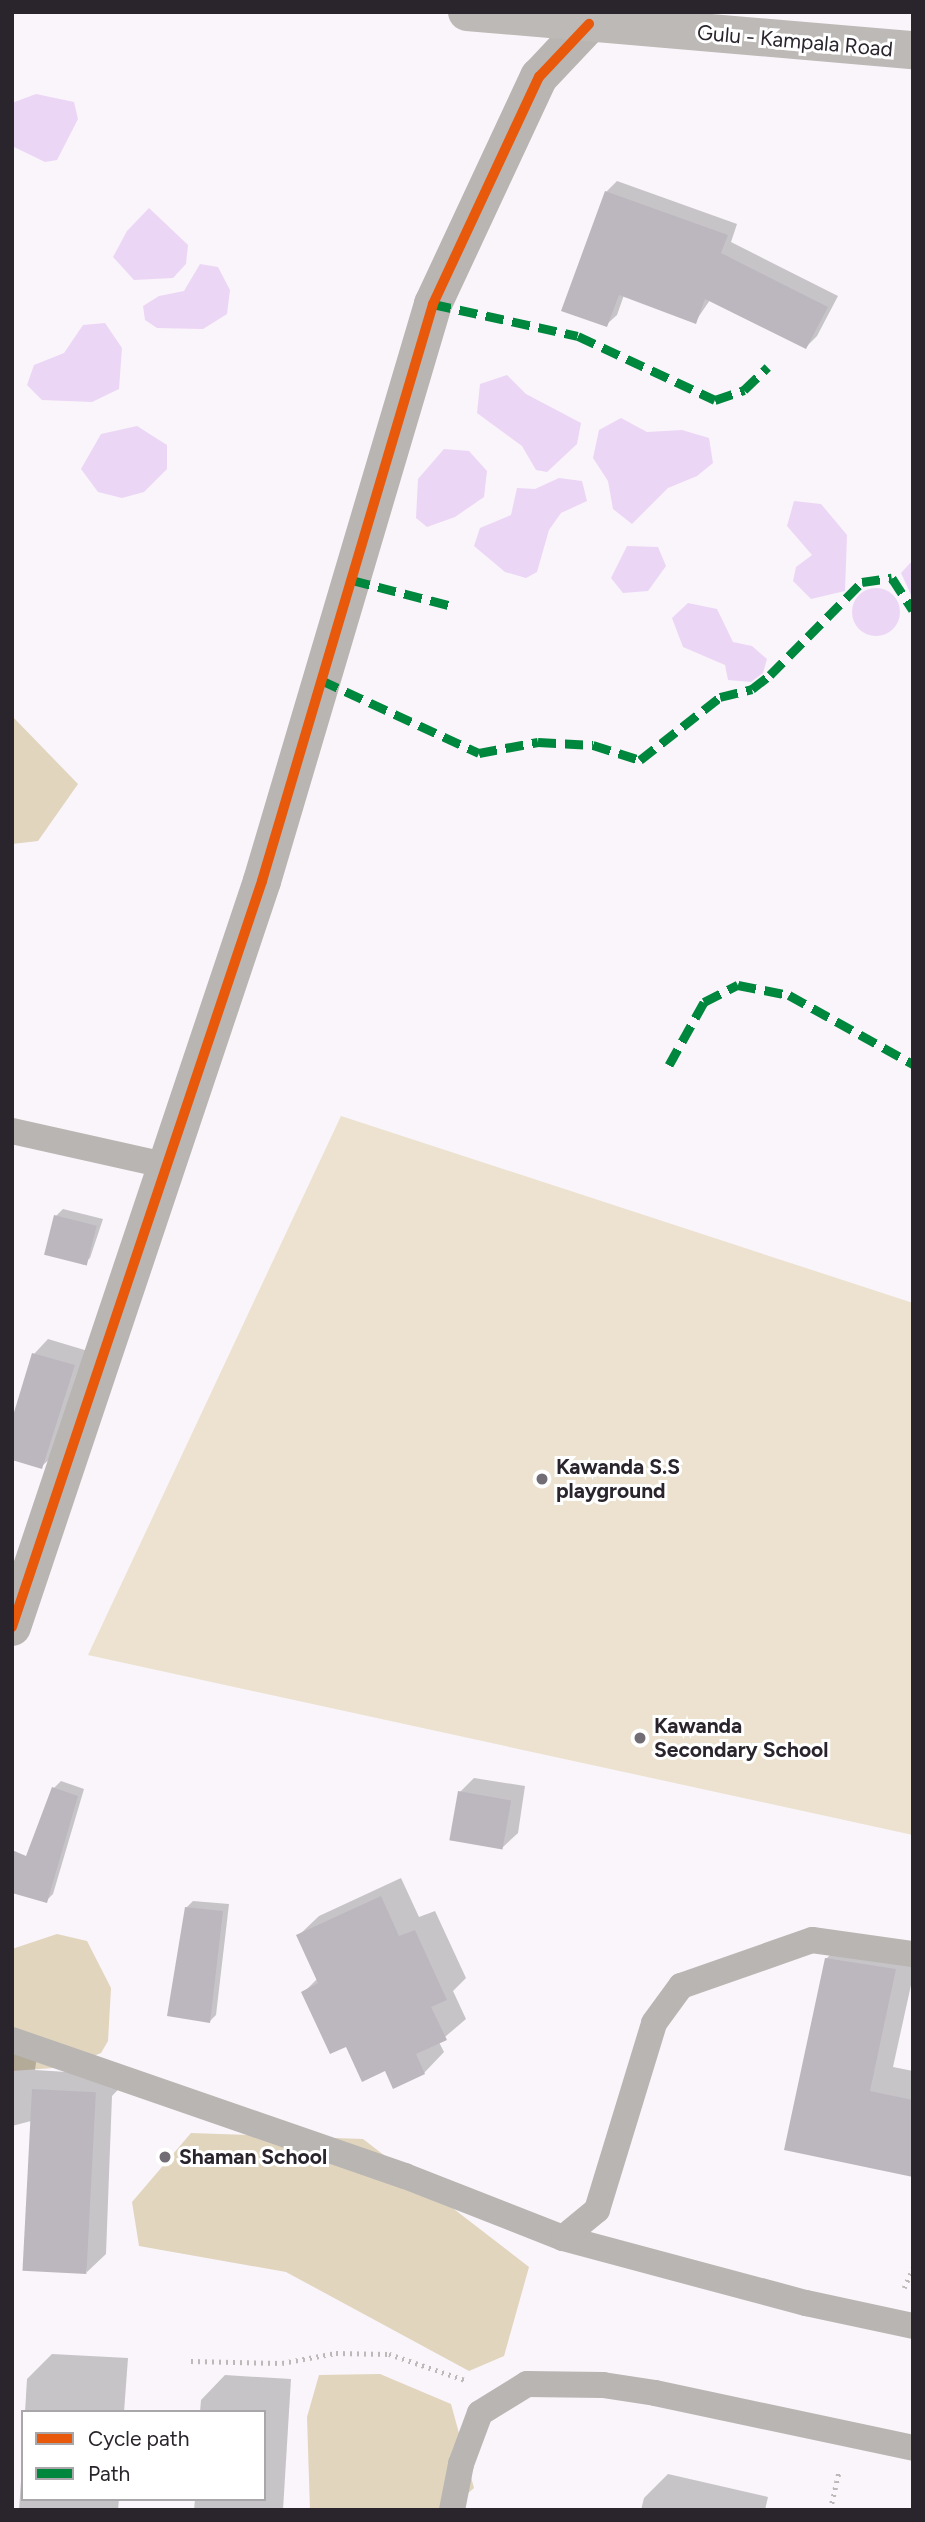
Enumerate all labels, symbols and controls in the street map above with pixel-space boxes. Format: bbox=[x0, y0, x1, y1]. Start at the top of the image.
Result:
street label: Gulu - Kampala Road bbox=[696, 20, 894, 62]
place label: Kawanda S.S playground bbox=[556, 1454, 680, 1504]
marker: Kawanda S.S playground bbox=[534, 1471, 550, 1487]
place label: Kawanda Secondary School bbox=[654, 1713, 828, 1763]
marker: Kawanda Secondary School bbox=[632, 1730, 648, 1746]
place label: Shaman School bbox=[179, 2144, 327, 2170]
marker: Shaman School bbox=[157, 2149, 173, 2165]
legend bbox=[21, 2410, 266, 2501]
text: Cycle path bbox=[88, 2426, 189, 2451]
text: Path bbox=[88, 2461, 130, 2486]

